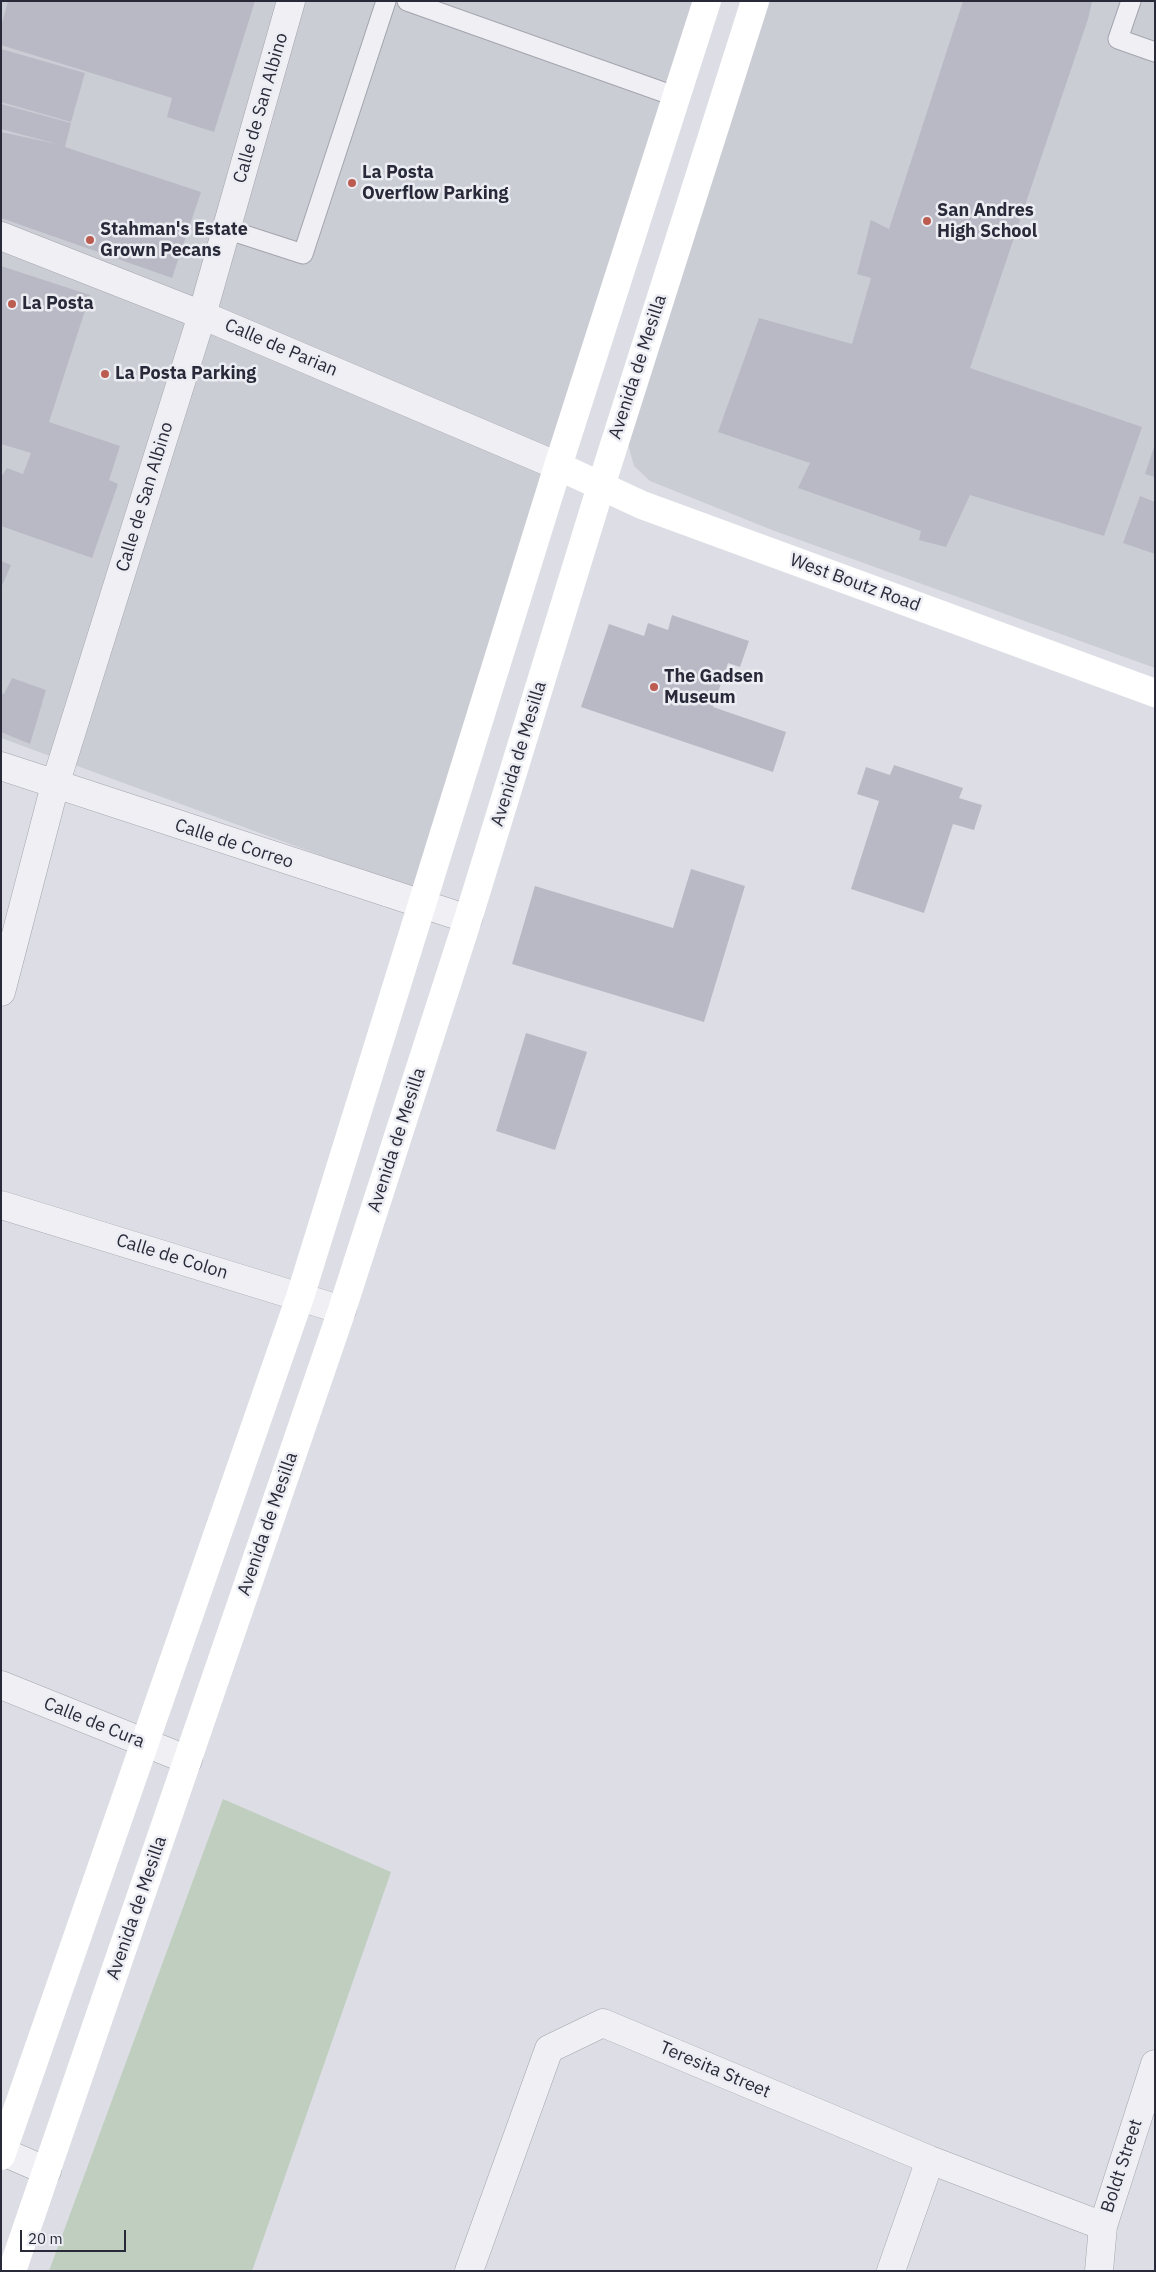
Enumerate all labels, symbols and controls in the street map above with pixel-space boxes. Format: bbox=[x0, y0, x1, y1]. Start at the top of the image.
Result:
street label: Calle de San Albino bbox=[229, 30, 293, 186]
place label: La Posta Overflow Parking bbox=[362, 162, 509, 204]
marker: La Posta Overflow Parking bbox=[346, 177, 358, 189]
place label: San Andres High School bbox=[937, 200, 1037, 242]
marker: San Andres High School bbox=[921, 215, 933, 227]
place label: Stahman's Estate Grown Pecans bbox=[100, 219, 248, 262]
marker: Stahman's Estate Grown Pecans bbox=[84, 234, 96, 246]
street label: Avenida de Mesilla bbox=[604, 292, 672, 442]
place label: La Posta bbox=[22, 293, 94, 315]
marker: La Posta bbox=[6, 298, 18, 310]
street label: Calle de Parian bbox=[221, 315, 341, 381]
place label: La Posta Parking bbox=[115, 363, 256, 385]
marker: La Posta Parking bbox=[99, 368, 111, 380]
street label: Calle de San Albino bbox=[112, 420, 178, 574]
street label: West Boutz Road bbox=[787, 549, 923, 617]
place label: The Gadsen Museum bbox=[664, 666, 764, 709]
street label: Avenida de Mesilla bbox=[487, 679, 551, 829]
marker: The Gadsen Museum bbox=[648, 681, 660, 693]
street label: Calle de Correo bbox=[172, 815, 296, 873]
street label: Avenida de Mesilla bbox=[363, 1065, 431, 1215]
street label: Calle de Colon bbox=[114, 1230, 230, 1284]
street label: Avenida de Mesilla bbox=[233, 1449, 303, 1599]
street label: Calle de Cura bbox=[40, 1693, 148, 1753]
street label: Avenida de Mesilla bbox=[102, 1833, 172, 1983]
street label: Teresita Street bbox=[656, 2037, 774, 2103]
street label: Boldt Street bbox=[1097, 2116, 1147, 2216]
scale bar bbox=[22, 2220, 129, 2252]
text: 20 m bbox=[28, 2229, 63, 2248]

